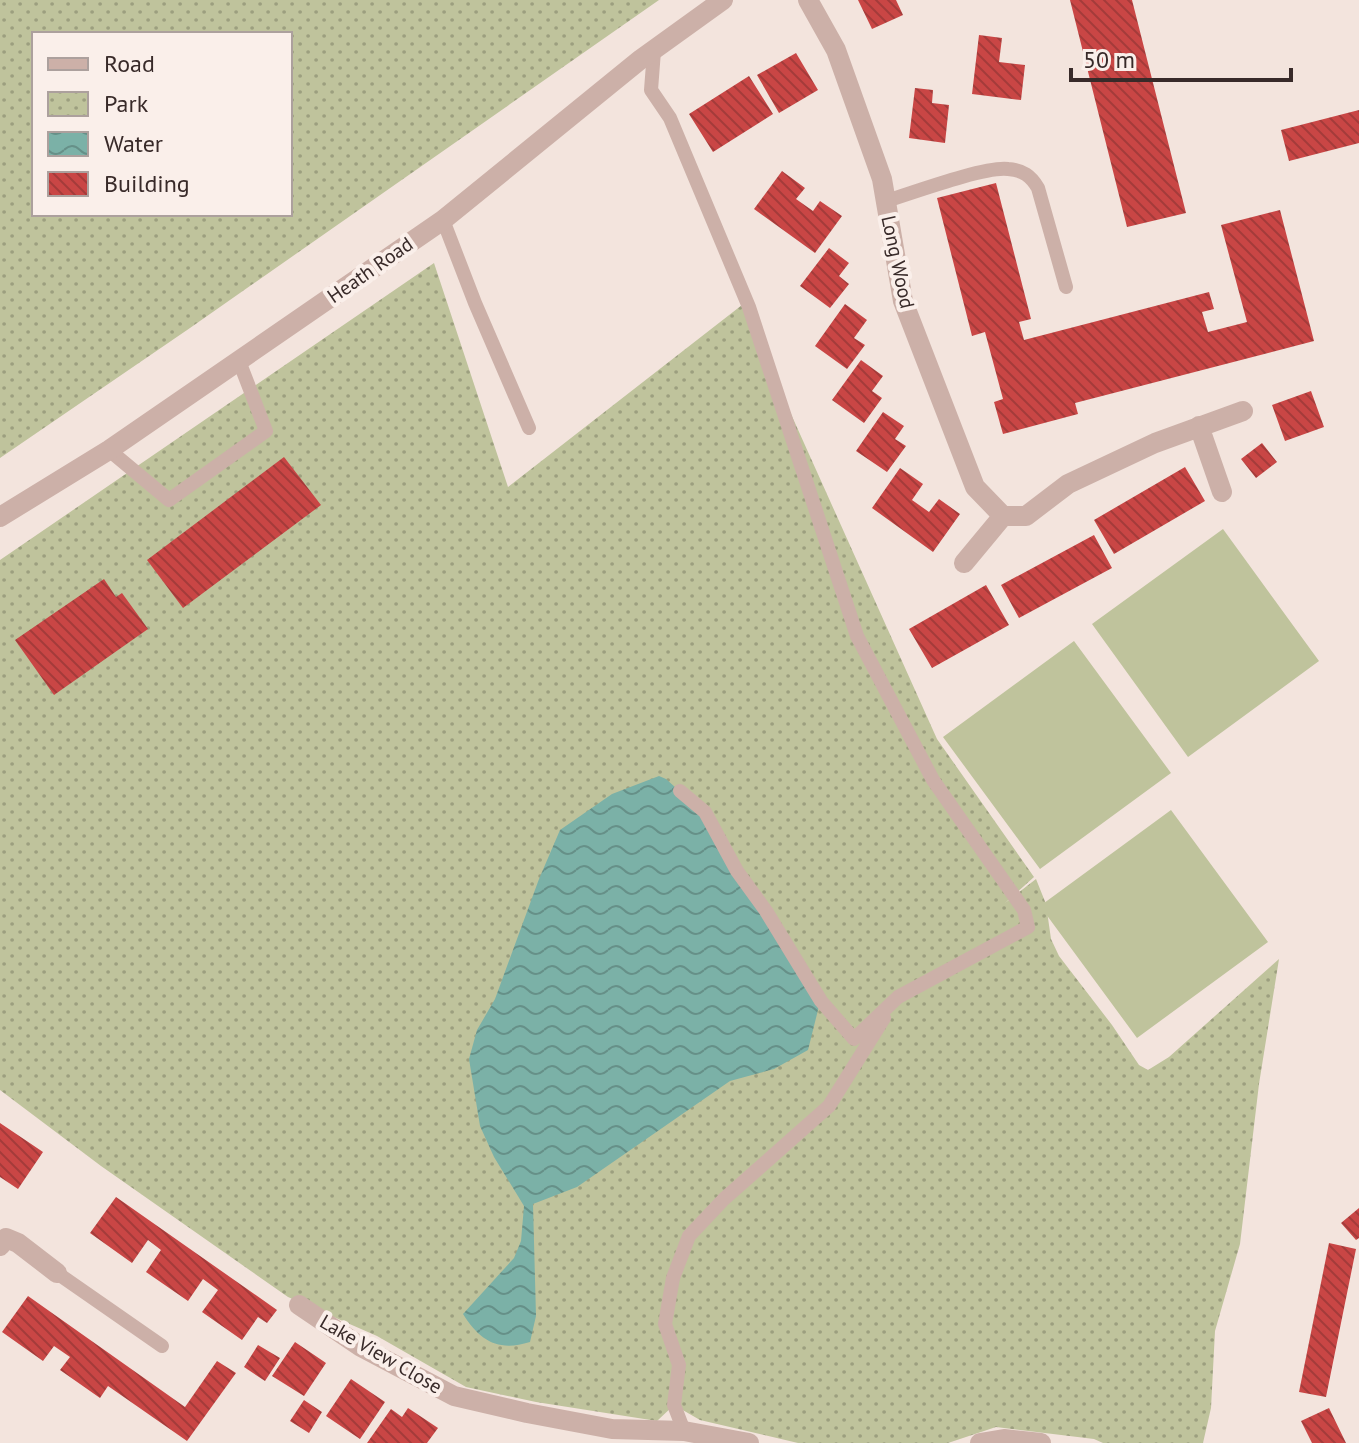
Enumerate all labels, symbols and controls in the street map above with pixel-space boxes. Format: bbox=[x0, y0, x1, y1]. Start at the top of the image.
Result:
legend bbox=[32, 32, 292, 216]
scale bar bbox=[1071, 32, 1291, 82]
text: 50 m bbox=[1083, 44, 1135, 75]
text: Road bbox=[104, 48, 155, 79]
text: Park bbox=[104, 88, 149, 119]
text: Water bbox=[104, 128, 163, 159]
text: Building bbox=[104, 168, 190, 199]
street label: Long Wood bbox=[875, 213, 921, 311]
street label: Heath Road bbox=[322, 231, 418, 309]
street label: Lake View Close bbox=[315, 1309, 447, 1399]

